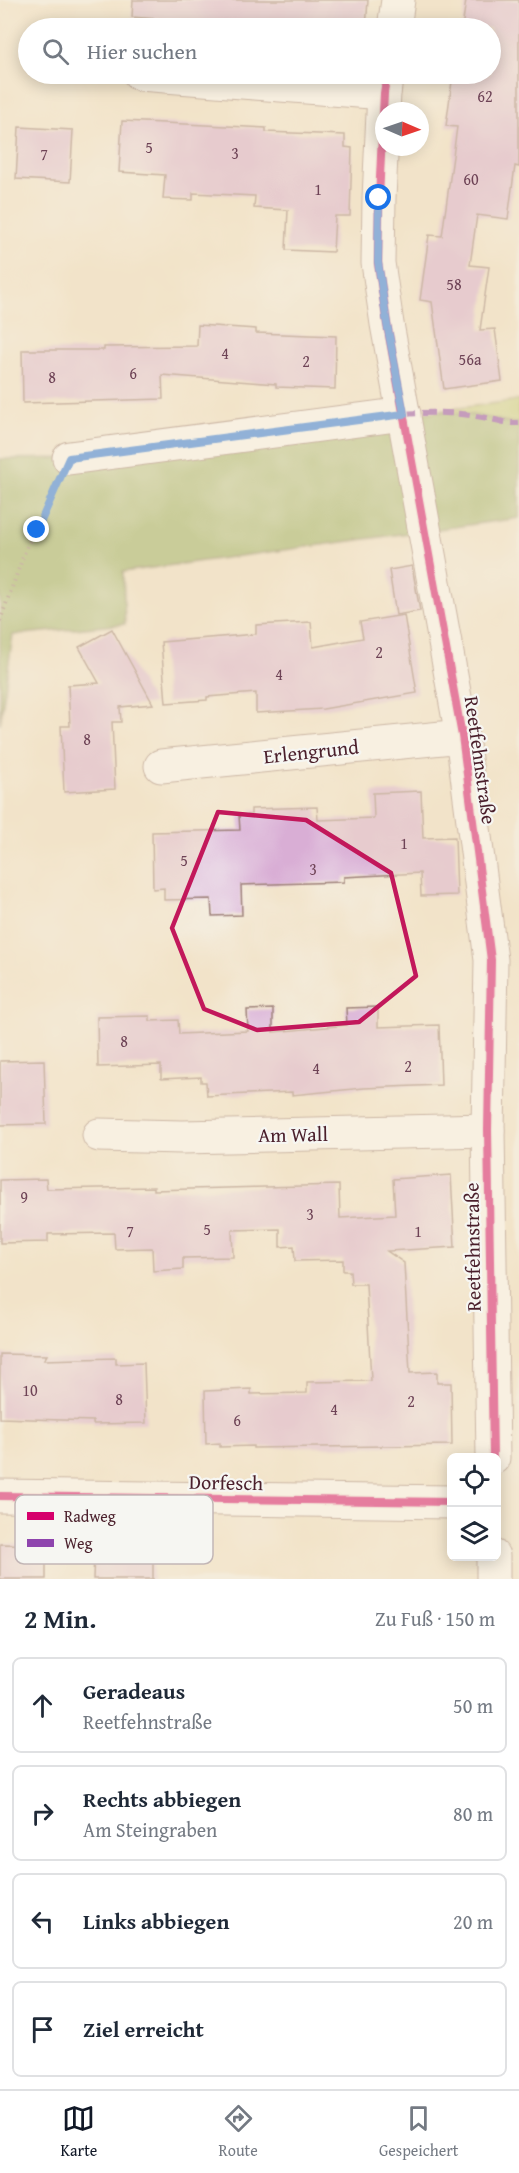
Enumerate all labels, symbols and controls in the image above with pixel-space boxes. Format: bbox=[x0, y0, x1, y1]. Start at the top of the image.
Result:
search box bbox=[18, 18, 501, 84]
icon: search bbox=[39, 35, 72, 68]
text: Hier suchen bbox=[87, 35, 197, 67]
house number: 62 bbox=[477, 84, 493, 108]
north arrow bbox=[375, 102, 429, 156]
house number: 5 bbox=[145, 135, 153, 159]
house number: 3 bbox=[231, 141, 239, 165]
house number: 7 bbox=[40, 142, 48, 166]
house number: 60 bbox=[463, 167, 479, 191]
house number: 1 bbox=[314, 177, 322, 201]
route start bbox=[365, 184, 391, 210]
house number: 58 bbox=[446, 272, 462, 296]
house number: 4 bbox=[221, 341, 229, 365]
house number: 56a bbox=[459, 347, 482, 371]
house number: 2 bbox=[302, 349, 310, 373]
house number: 6 bbox=[129, 361, 137, 385]
house number: 8 bbox=[48, 365, 56, 389]
route end bbox=[23, 516, 49, 542]
house number: 2 bbox=[375, 640, 383, 664]
house number: 4 bbox=[275, 662, 283, 686]
street label: Reetfehnstraße bbox=[458, 694, 504, 826]
house number: 8 bbox=[83, 727, 91, 751]
street label: Erlengrund bbox=[262, 732, 360, 770]
house number: 1 bbox=[400, 831, 408, 855]
house number: 5 bbox=[180, 848, 188, 872]
house number: 3 bbox=[309, 857, 317, 881]
house number: 8 bbox=[120, 1029, 128, 1053]
house number: 2 bbox=[404, 1054, 412, 1078]
house number: 4 bbox=[312, 1056, 320, 1080]
street label: Am Wall bbox=[258, 1119, 329, 1149]
street label: Reetfehnstraße bbox=[456, 1182, 488, 1312]
house number: 9 bbox=[20, 1185, 28, 1209]
house number: 3 bbox=[306, 1202, 314, 1226]
house number: 5 bbox=[203, 1217, 211, 1241]
house number: 7 bbox=[126, 1219, 134, 1243]
house number: 1 bbox=[414, 1219, 422, 1243]
house number: 10 bbox=[22, 1378, 38, 1402]
house number: 8 bbox=[115, 1387, 123, 1411]
house number: 2 bbox=[407, 1389, 415, 1413]
house number: 4 bbox=[330, 1397, 338, 1421]
house number: 6 bbox=[233, 1408, 241, 1432]
map controls bbox=[447, 1453, 501, 1561]
button: locate bbox=[447, 1453, 501, 1507]
street label: Dorfesch bbox=[189, 1467, 263, 1497]
legend bbox=[15, 1495, 213, 1564]
text: Radweg bbox=[64, 1504, 116, 1528]
button: layers bbox=[447, 1507, 501, 1561]
text: Weg bbox=[64, 1531, 92, 1555]
text: 2 Min. bbox=[24, 1599, 96, 1638]
text: Zu Fuß · 150 m bbox=[375, 1604, 495, 1633]
text: Geradeaus bbox=[83, 1675, 185, 1707]
icon: ahead bbox=[26, 1689, 59, 1722]
text: 50 m bbox=[453, 1691, 493, 1720]
text: Reetfehnstraße bbox=[83, 1707, 212, 1736]
text: Rechts abbiegen bbox=[83, 1783, 241, 1815]
icon: right bbox=[26, 1797, 59, 1830]
text: 80 m bbox=[453, 1799, 493, 1828]
text: Am Steingraben bbox=[83, 1815, 217, 1844]
icon: left bbox=[26, 1905, 59, 1938]
text: Links abbiegen bbox=[83, 1905, 229, 1937]
text: 20 m bbox=[453, 1907, 493, 1936]
icon: arrive bbox=[26, 2013, 59, 2046]
text: Ziel erreicht bbox=[83, 2013, 204, 2045]
tab: Karte bbox=[61, 2102, 97, 2162]
tab: Route bbox=[219, 2102, 258, 2162]
tab: Gespeichert bbox=[379, 2102, 458, 2162]

